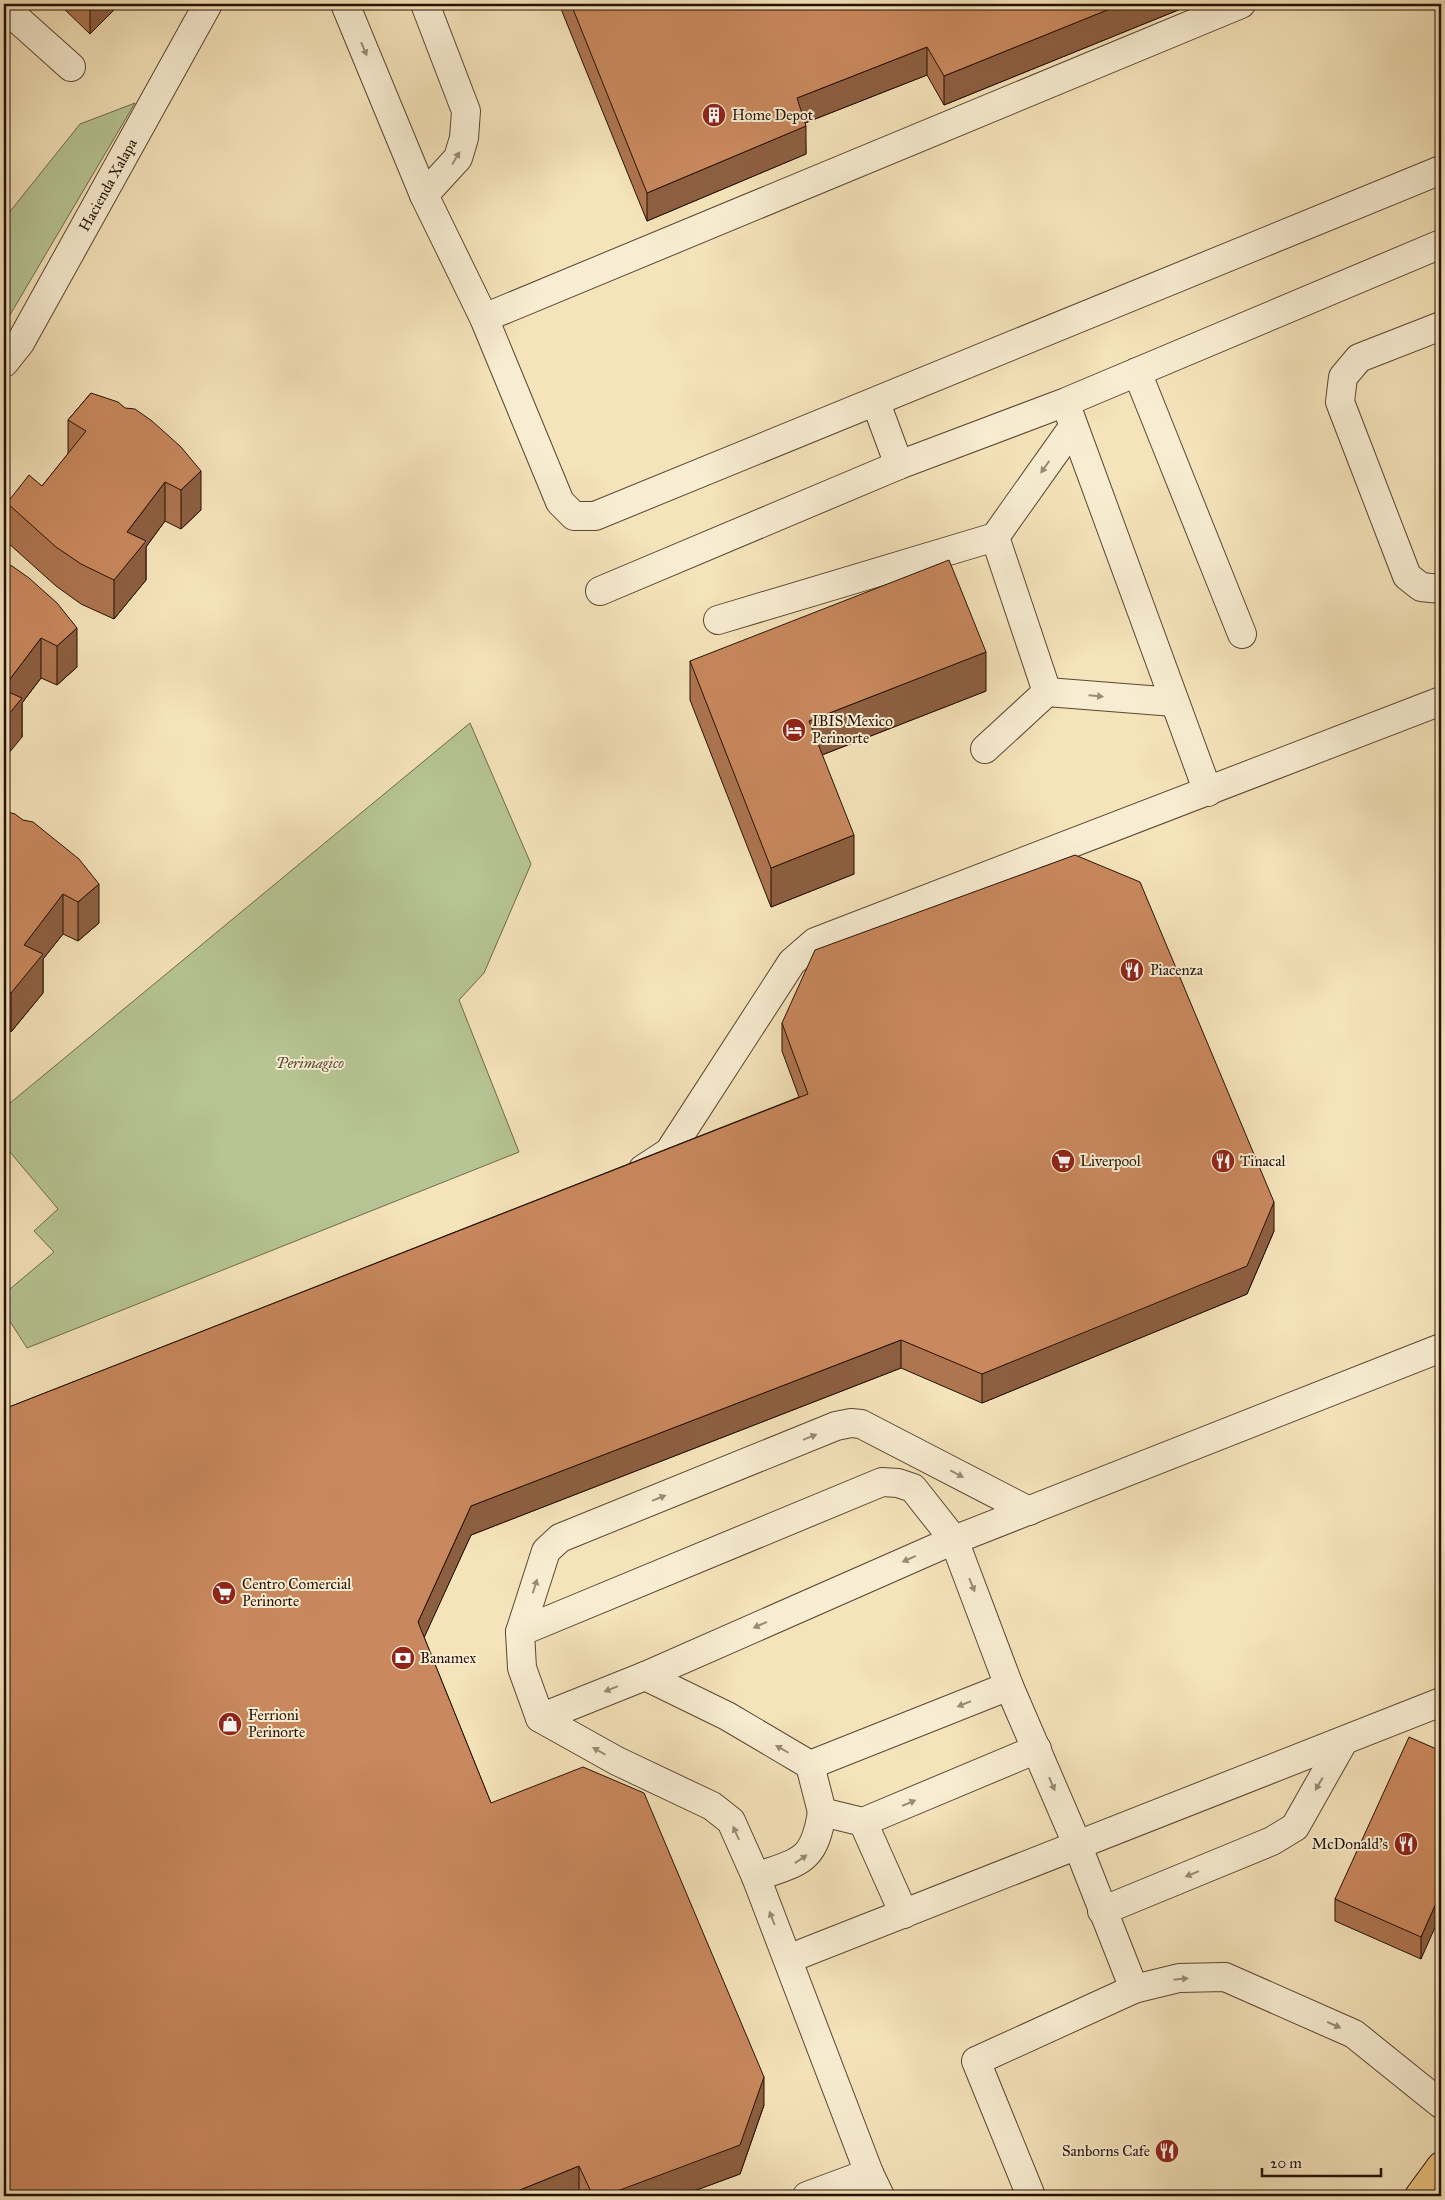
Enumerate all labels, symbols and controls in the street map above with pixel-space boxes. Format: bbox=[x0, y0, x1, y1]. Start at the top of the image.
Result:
one-way arrow bbox=[360, 42, 368, 56]
building icon: Home Depot bbox=[701, 102, 727, 128]
place label: Home Depot bbox=[732, 106, 814, 124]
street label: Hacienda Xalapa bbox=[75, 135, 141, 235]
one-way arrow bbox=[451, 151, 460, 164]
one-way arrow bbox=[1040, 460, 1050, 474]
one-way arrow bbox=[1088, 693, 1104, 701]
place label: IBIS Mexico Perinorte bbox=[812, 712, 893, 747]
hotel icon: IBIS Mexico Perinorte bbox=[781, 717, 807, 743]
restaurant icon: Piacenza bbox=[1119, 957, 1145, 983]
place label: Piacenza bbox=[1150, 961, 1204, 979]
park label: Perimagico bbox=[276, 1054, 344, 1072]
supermarket icon: Liverpool bbox=[1050, 1148, 1076, 1174]
restaurant icon: Tinacal bbox=[1210, 1148, 1236, 1174]
place label: Liverpool bbox=[1080, 1152, 1142, 1170]
place label: Tinacal bbox=[1240, 1152, 1287, 1170]
one-way arrow bbox=[802, 1433, 817, 1440]
one-way arrow bbox=[950, 1470, 964, 1478]
one-way arrow bbox=[652, 1494, 667, 1502]
one-way arrow bbox=[902, 1556, 916, 1564]
place label: Centro Comercial Perinorte bbox=[242, 1575, 352, 1610]
one-way arrow bbox=[532, 1578, 539, 1593]
one-way arrow bbox=[968, 1578, 976, 1593]
supermarket icon: Centro Comercial Perinorte bbox=[211, 1580, 237, 1606]
one-way arrow bbox=[753, 1621, 767, 1629]
bank icon: Banamex bbox=[390, 1645, 416, 1671]
place label: Banamex bbox=[420, 1649, 476, 1667]
one-way arrow bbox=[604, 1686, 618, 1694]
one-way arrow bbox=[956, 1700, 971, 1708]
place label: Ferrioni Perinorte bbox=[248, 1706, 305, 1741]
shop icon: Ferrioni Perinorte bbox=[217, 1711, 243, 1737]
one-way arrow bbox=[776, 1744, 789, 1753]
one-way arrow bbox=[592, 1747, 607, 1755]
one-way arrow bbox=[1048, 1777, 1056, 1791]
one-way arrow bbox=[1315, 1777, 1323, 1792]
one-way arrow bbox=[901, 1798, 916, 1806]
one-way arrow bbox=[732, 1826, 740, 1840]
restaurant icon: McDonald's bbox=[1393, 1831, 1419, 1857]
place label: McDonald's bbox=[1312, 1835, 1388, 1853]
one-way arrow bbox=[794, 1854, 807, 1863]
one-way arrow bbox=[1184, 1870, 1199, 1878]
one-way arrow bbox=[768, 1910, 776, 1925]
one-way arrow bbox=[1174, 1975, 1190, 1983]
one-way arrow bbox=[1327, 2022, 1341, 2030]
restaurant icon: Sanborns Cafe bbox=[1154, 2138, 1180, 2164]
place label: Sanborns Cafe bbox=[1062, 2142, 1150, 2160]
scale bar bbox=[1262, 2145, 1381, 2177]
text: 20 m bbox=[1270, 2154, 1302, 2172]

